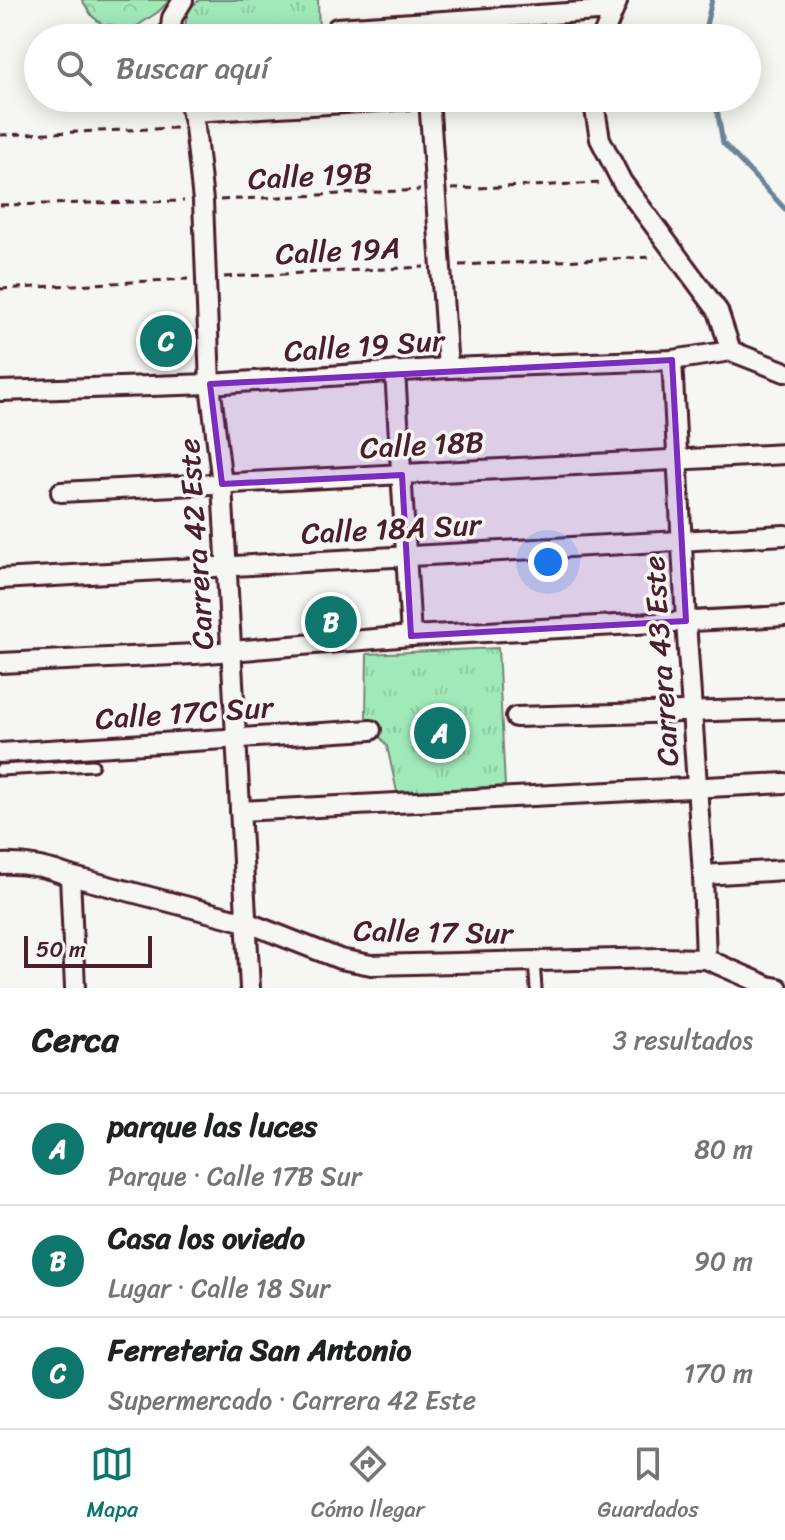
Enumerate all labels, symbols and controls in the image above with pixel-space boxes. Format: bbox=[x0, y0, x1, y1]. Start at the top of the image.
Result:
search box bbox=[24, 24, 761, 112]
text: Buscar aquí bbox=[116, 41, 269, 95]
icon: search bbox=[52, 46, 96, 90]
street label: Calle 19B bbox=[247, 146, 374, 206]
street label: Calle 19A bbox=[274, 221, 402, 281]
pin: C bbox=[140, 311, 192, 371]
street label: Calle 19 Sur bbox=[282, 313, 448, 379]
street label: Calle 18B bbox=[359, 415, 485, 475]
street label: Carrera 42 Este bbox=[162, 436, 230, 652]
street label: Calle 18A Sur bbox=[300, 497, 484, 561]
your location bbox=[528, 542, 568, 582]
street label: Carrera 43 Este bbox=[627, 554, 695, 768]
pin: B bbox=[305, 592, 357, 652]
street label: Calle 17C Sur bbox=[93, 680, 276, 746]
pin: A bbox=[414, 703, 466, 763]
street label: Calle 17 Sur bbox=[353, 904, 515, 960]
text: 50 m bbox=[36, 930, 86, 969]
scale bar bbox=[24, 932, 152, 968]
text: Cerca bbox=[32, 1010, 119, 1070]
text: 3 resultados bbox=[613, 1017, 753, 1063]
text: parque las luces bbox=[108, 1099, 317, 1153]
text: A bbox=[49, 1126, 67, 1172]
text: 80 m bbox=[694, 1126, 753, 1172]
text: Parque · Calle 17B Sur bbox=[108, 1153, 361, 1199]
text: Casa los oviedo bbox=[108, 1211, 305, 1265]
text: B bbox=[50, 1238, 66, 1284]
text: 90 m bbox=[694, 1238, 753, 1284]
text: Lugar · Calle 18 Sur bbox=[108, 1265, 330, 1311]
text: Ferreteria San Antonio bbox=[108, 1323, 411, 1377]
text: C bbox=[50, 1350, 66, 1396]
text: 170 m bbox=[684, 1350, 753, 1396]
text: Supermercado · Carrera 42 Este bbox=[108, 1377, 476, 1423]
tab: Mapa bbox=[86, 1442, 138, 1529]
tab: Cómo llegar bbox=[311, 1442, 425, 1529]
tab: Guardados bbox=[597, 1442, 699, 1529]

